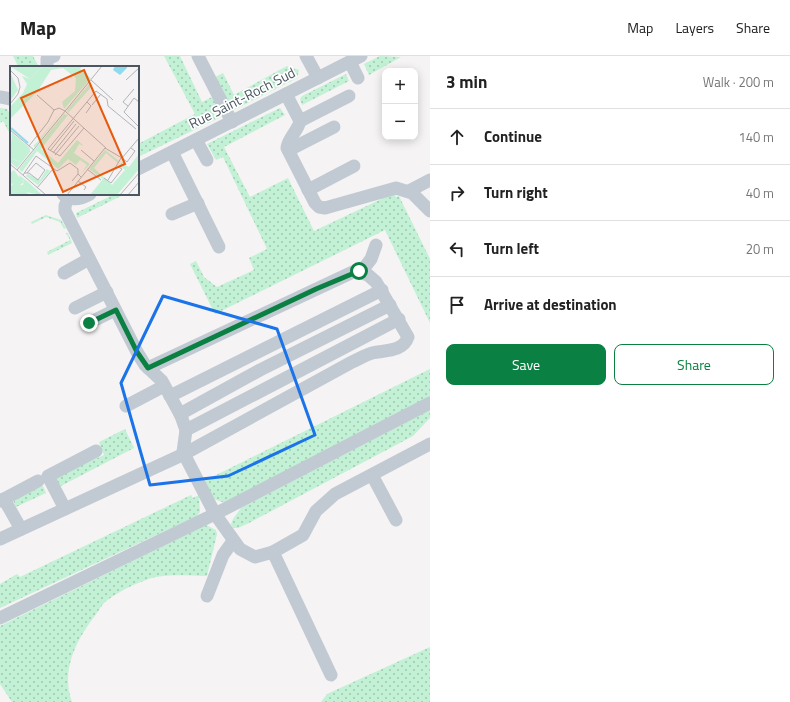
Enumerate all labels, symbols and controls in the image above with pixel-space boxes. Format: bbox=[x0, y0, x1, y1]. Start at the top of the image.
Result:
text: Map bbox=[20, 13, 56, 42]
text: Map bbox=[627, 17, 653, 38]
text: Layers bbox=[675, 17, 714, 38]
text: Share bbox=[736, 17, 770, 38]
street label: Rue Saint-Roch Sud bbox=[185, 62, 299, 133]
inset map bbox=[10, 66, 139, 195]
map controls bbox=[382, 68, 418, 140]
button: + bbox=[382, 68, 418, 104]
text: 3 min bbox=[446, 69, 487, 95]
text: Walk · 200 m bbox=[703, 72, 774, 92]
button: − bbox=[382, 104, 418, 140]
text: Continue bbox=[484, 125, 542, 148]
icon: ahead bbox=[446, 126, 468, 148]
text: 140 m bbox=[738, 127, 774, 147]
text: Turn right bbox=[484, 181, 548, 204]
icon: right bbox=[446, 182, 468, 204]
text: 40 m bbox=[746, 183, 774, 203]
text: Turn left bbox=[484, 237, 539, 260]
icon: left bbox=[446, 238, 468, 260]
text: 20 m bbox=[746, 239, 774, 259]
route start bbox=[350, 262, 368, 280]
text: Arrive at destination bbox=[484, 293, 617, 316]
icon: arrive bbox=[446, 294, 468, 316]
route end bbox=[80, 314, 98, 332]
button: Save bbox=[446, 344, 606, 385]
button: Share bbox=[614, 344, 774, 385]

